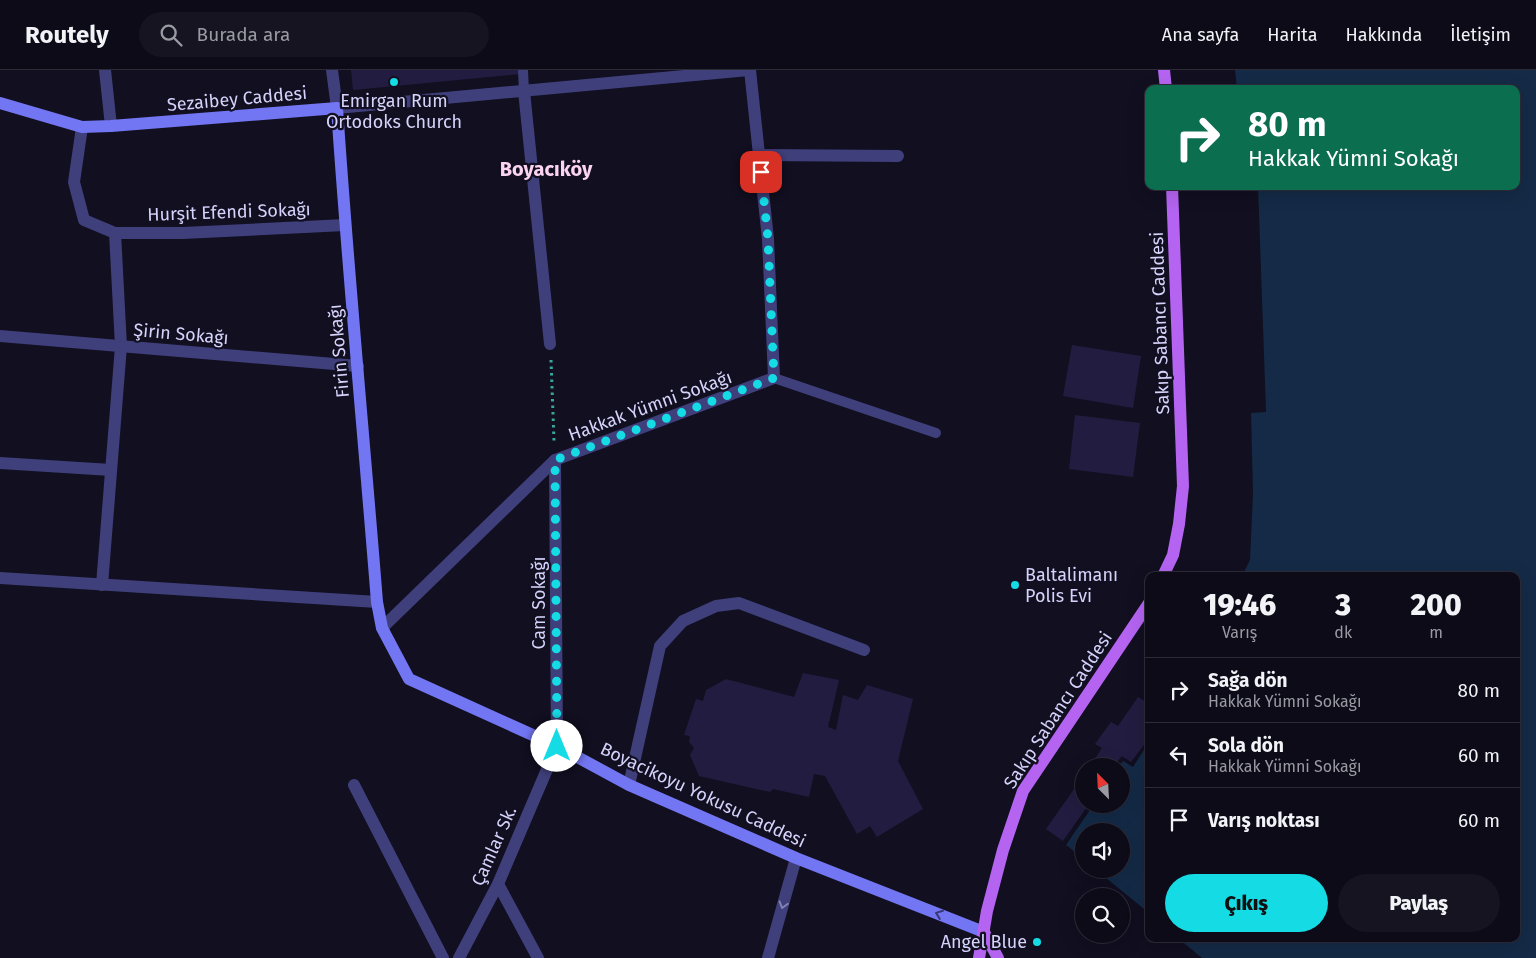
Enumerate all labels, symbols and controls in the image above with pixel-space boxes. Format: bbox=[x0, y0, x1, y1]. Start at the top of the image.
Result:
search box bbox=[139, 12, 489, 57]
text: Routely bbox=[25, 21, 109, 49]
icon: search bbox=[157, 21, 185, 49]
text: Burada ara bbox=[197, 23, 290, 46]
text: Ana sayfa bbox=[1162, 24, 1239, 46]
text: Harita bbox=[1267, 24, 1318, 46]
text: Hakkında bbox=[1346, 24, 1422, 46]
text: İletişim bbox=[1450, 24, 1511, 46]
marker: Emirgan Rum Ortodoks Church bbox=[388, 76, 400, 88]
street label: Sezaibey Caddesi bbox=[166, 82, 308, 116]
place label: Emirgan Rum Ortodoks Church bbox=[326, 90, 462, 133]
text: 80 m bbox=[1248, 103, 1327, 145]
icon: right bbox=[1165, 105, 1230, 170]
text: Hakkak Yümni Sokağı bbox=[1248, 145, 1459, 172]
pin bbox=[740, 151, 782, 193]
district label: Boyacıköy bbox=[500, 157, 593, 181]
icon: arrive bbox=[747, 158, 775, 186]
street label: Hurşit Efendi Sokağı bbox=[147, 198, 311, 226]
street label: Sakıp Sabancı Caddesi bbox=[1146, 231, 1174, 415]
street label: Firin Sokağı bbox=[324, 303, 354, 399]
street label: Şirin Sokağı bbox=[132, 319, 230, 349]
street label: Hakkak Yümni Sokağı bbox=[565, 366, 735, 446]
street label: Cam Sokağı bbox=[528, 556, 550, 650]
place label: Baltalimanı Polis Evi bbox=[1025, 564, 1118, 607]
marker: Baltalimanı Polis Evi bbox=[1009, 579, 1021, 591]
text: 19:46 bbox=[1203, 587, 1276, 623]
text: 3 bbox=[1335, 587, 1351, 623]
text: 200 bbox=[1410, 587, 1462, 623]
text: Varış bbox=[1222, 623, 1257, 642]
text: dk bbox=[1334, 623, 1352, 642]
text: m bbox=[1429, 623, 1443, 642]
street label: Sakıp Sabancı Caddesi bbox=[999, 627, 1117, 793]
text: Sağa dön bbox=[1208, 669, 1288, 692]
icon: right bbox=[1165, 676, 1193, 704]
text: 80 m bbox=[1458, 679, 1500, 702]
text: Hakkak Yümni Sokağı bbox=[1208, 692, 1361, 711]
position arrow bbox=[530, 719, 582, 771]
text: Sola dön bbox=[1208, 734, 1284, 757]
street label: Boyacikoyu Yokusu Caddesi bbox=[597, 738, 809, 852]
icon: left bbox=[1165, 741, 1193, 769]
text: 60 m bbox=[1458, 744, 1500, 767]
text: Hakkak Yümni Sokağı bbox=[1208, 757, 1361, 776]
north arrow bbox=[1075, 758, 1130, 812]
map controls bbox=[1075, 758, 1130, 943]
street label: Çamlar Sk. bbox=[467, 803, 521, 889]
icon: arrive bbox=[1165, 806, 1193, 834]
text: Varış noktası bbox=[1208, 809, 1320, 832]
text: 60 m bbox=[1458, 809, 1500, 832]
button: sound bbox=[1075, 823, 1130, 878]
button: Çıkış bbox=[1165, 874, 1328, 932]
button: Paylaş bbox=[1338, 874, 1500, 932]
button: search bbox=[1075, 888, 1130, 943]
one-way arrow bbox=[778, 900, 788, 909]
one-way arrow bbox=[935, 910, 944, 920]
place label: Angel Blue bbox=[941, 931, 1027, 953]
marker: Angel Blue bbox=[1031, 936, 1043, 948]

